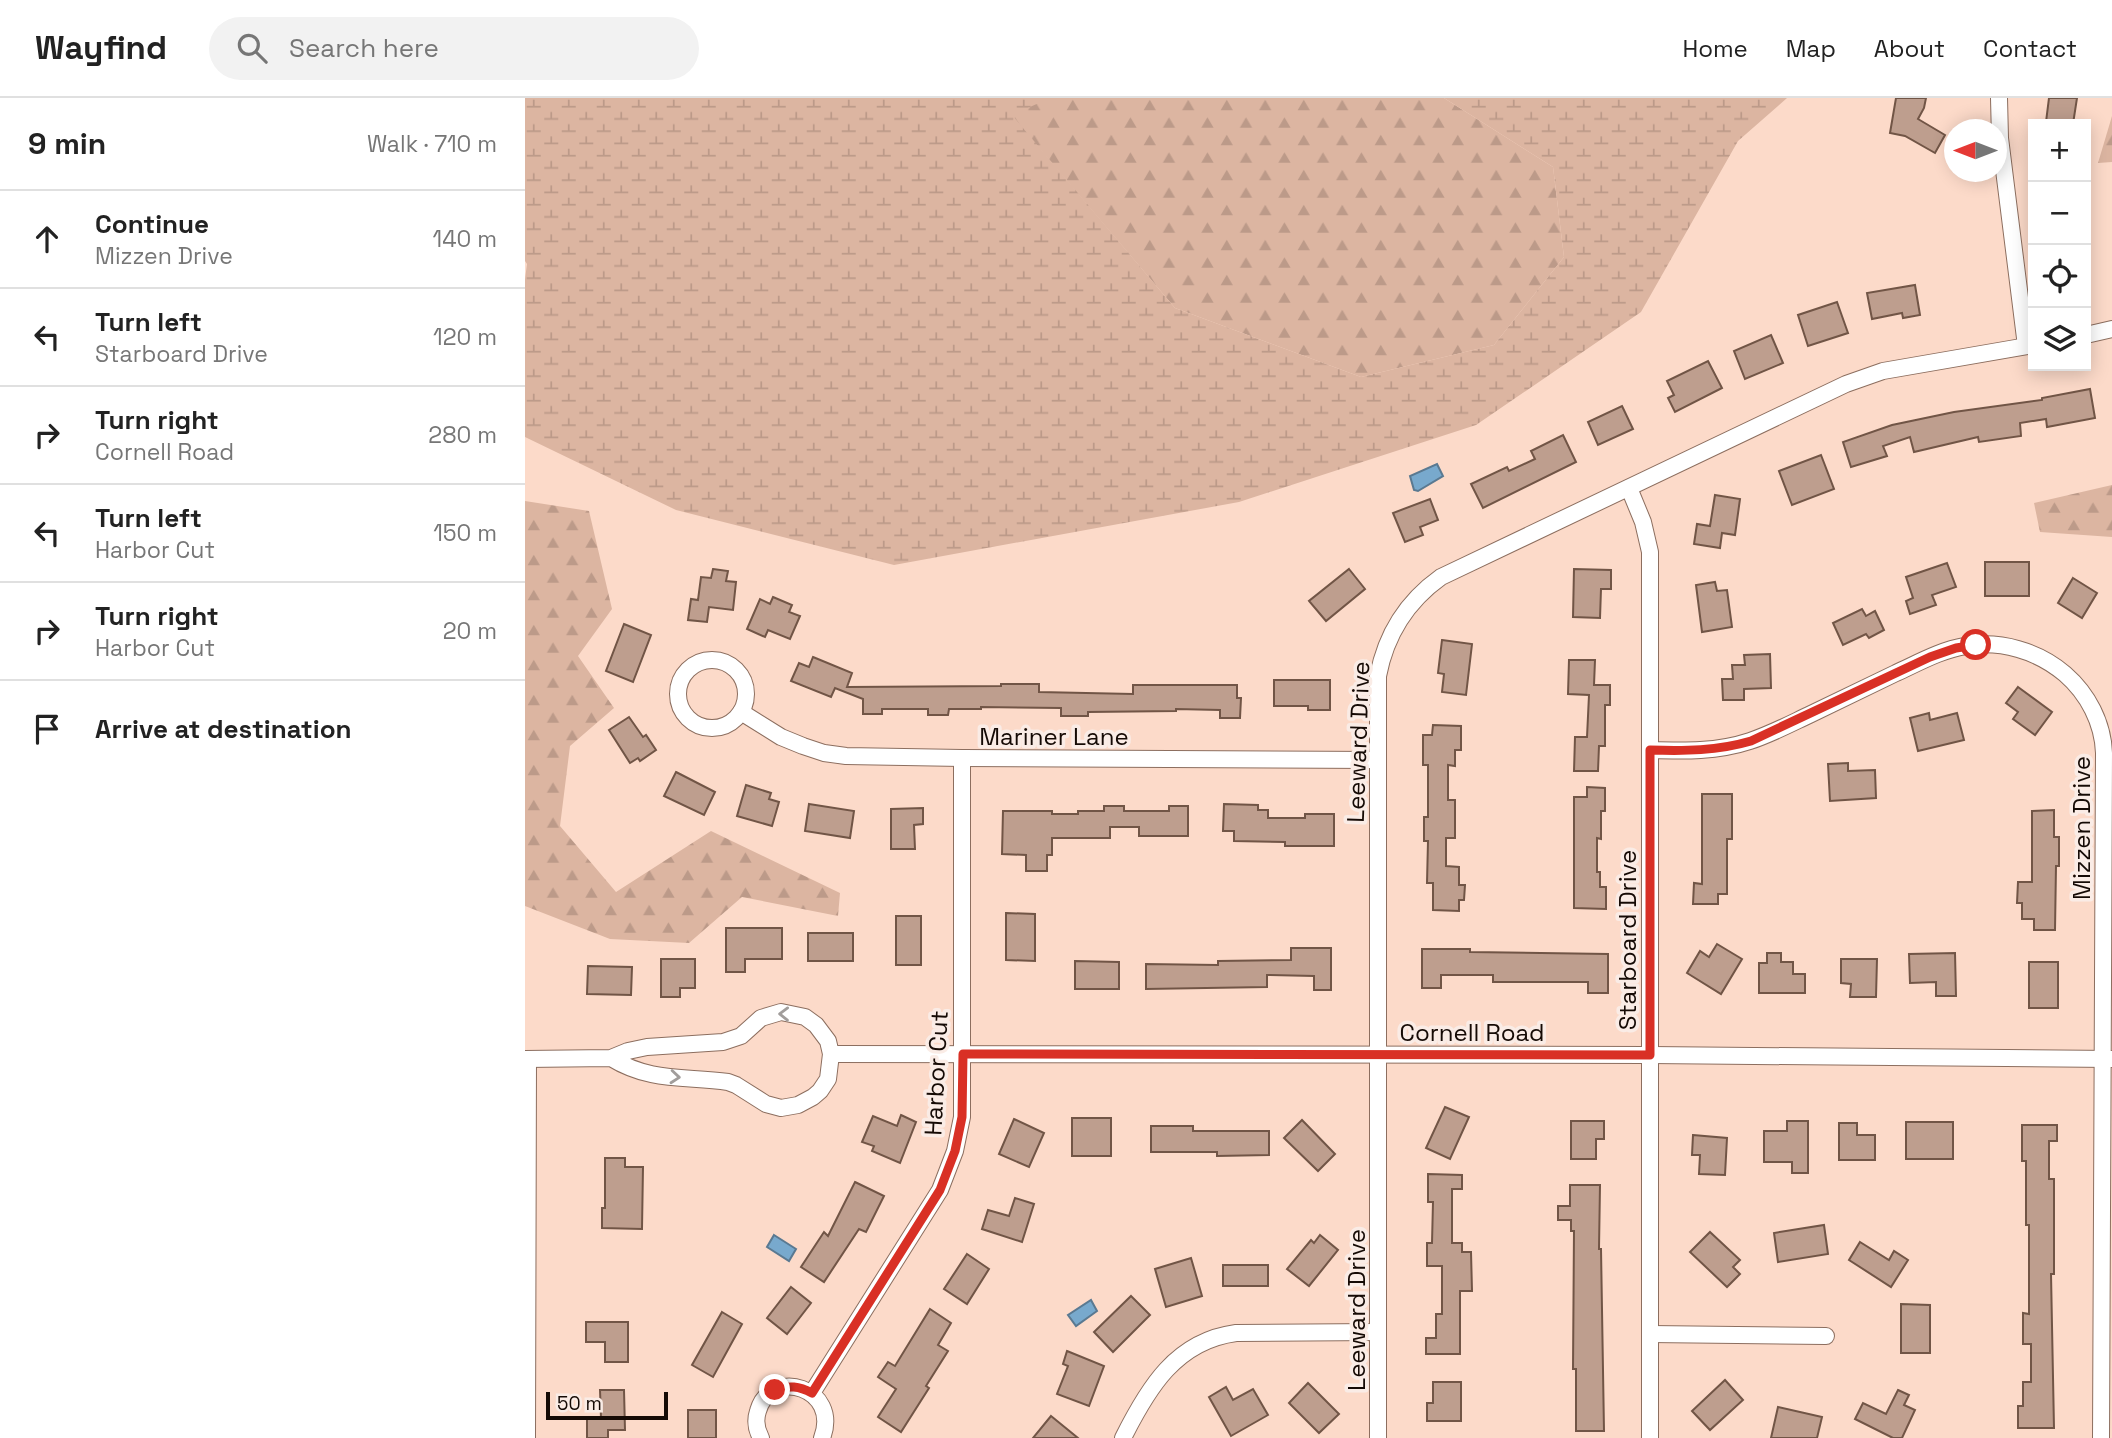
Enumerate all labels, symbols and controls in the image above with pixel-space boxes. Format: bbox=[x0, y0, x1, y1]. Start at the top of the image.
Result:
search box bbox=[209, 17, 699, 80]
text: Wayfind bbox=[35, 27, 167, 69]
icon: search bbox=[233, 29, 271, 67]
text: Search here bbox=[289, 31, 439, 65]
text: Home bbox=[1682, 33, 1748, 64]
text: Map bbox=[1786, 33, 1836, 64]
text: About bbox=[1874, 33, 1945, 64]
text: Contact bbox=[1983, 33, 2077, 64]
north arrow bbox=[1944, 119, 2007, 182]
map controls bbox=[2028, 119, 2091, 371]
button: + bbox=[2028, 119, 2091, 182]
text: 9 min bbox=[28, 124, 106, 163]
text: Walk · 710 m bbox=[367, 129, 497, 159]
button: − bbox=[2028, 182, 2091, 245]
text: Continue bbox=[95, 207, 209, 241]
icon: ahead bbox=[28, 220, 66, 258]
text: 140 m bbox=[433, 224, 497, 254]
text: Mizzen Drive bbox=[95, 241, 233, 271]
button: locate bbox=[2028, 245, 2091, 308]
text: Turn left bbox=[95, 305, 202, 339]
button: layers bbox=[2028, 308, 2091, 371]
icon: left bbox=[28, 318, 66, 356]
text: 120 m bbox=[433, 322, 497, 352]
text: Starboard Drive bbox=[95, 339, 268, 369]
text: Turn right bbox=[95, 403, 219, 437]
icon: right bbox=[28, 416, 66, 454]
text: 280 m bbox=[428, 420, 497, 450]
text: Cornell Road bbox=[95, 437, 234, 467]
text: Turn left bbox=[95, 501, 202, 535]
icon: left bbox=[28, 514, 66, 552]
text: 150 m bbox=[433, 518, 497, 548]
text: Harbor Cut bbox=[95, 535, 215, 565]
text: Turn right bbox=[95, 599, 219, 633]
icon: right bbox=[28, 612, 66, 650]
text: 20 m bbox=[443, 616, 497, 646]
route start bbox=[1960, 629, 1991, 660]
text: Harbor Cut bbox=[95, 633, 215, 663]
street label: Leeward Drive bbox=[1340, 661, 1376, 823]
icon: arrive bbox=[28, 710, 66, 748]
text: Arrive at destination bbox=[95, 712, 352, 746]
street label: Mariner Lane bbox=[979, 721, 1129, 752]
street label: Mizzen Drive bbox=[2066, 756, 2097, 900]
street label: Starboard Drive bbox=[1612, 850, 1643, 1030]
one-way arrow bbox=[779, 1006, 789, 1022]
street label: Harbor Cut bbox=[917, 1010, 955, 1136]
street label: Cornell Road bbox=[1399, 1017, 1545, 1048]
one-way arrow bbox=[670, 1069, 681, 1084]
street label: Leeward Drive bbox=[1341, 1229, 1372, 1391]
route end bbox=[759, 1374, 790, 1405]
scale bar bbox=[546, 1389, 669, 1421]
text: 50 m bbox=[557, 1391, 602, 1416]

